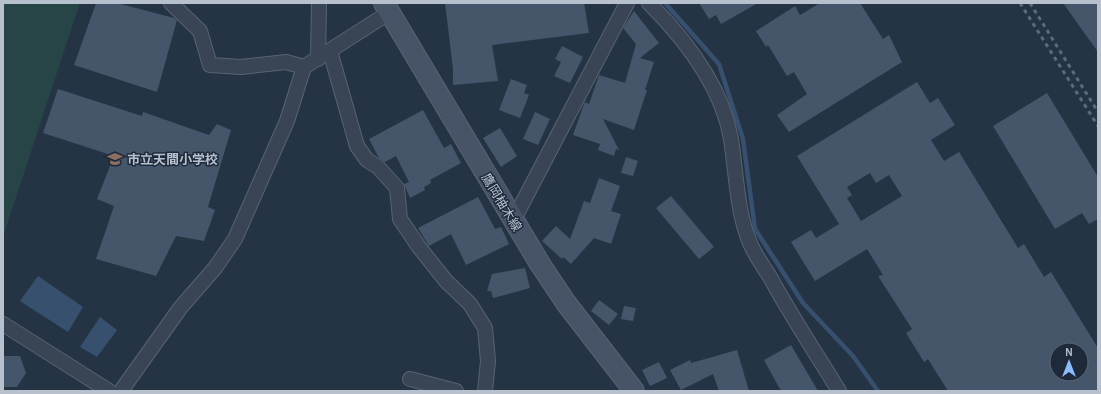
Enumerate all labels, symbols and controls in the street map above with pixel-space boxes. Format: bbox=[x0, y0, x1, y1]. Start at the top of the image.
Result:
school or university icon: 市立天間小学校 bbox=[106, 150, 124, 168]
place label: 市立天間小学校 bbox=[127, 152, 218, 167]
street label: 鷹岡柚木線 bbox=[478, 171, 525, 234]
north arrow bbox=[1049, 342, 1089, 382]
text: N bbox=[1065, 346, 1073, 359]

